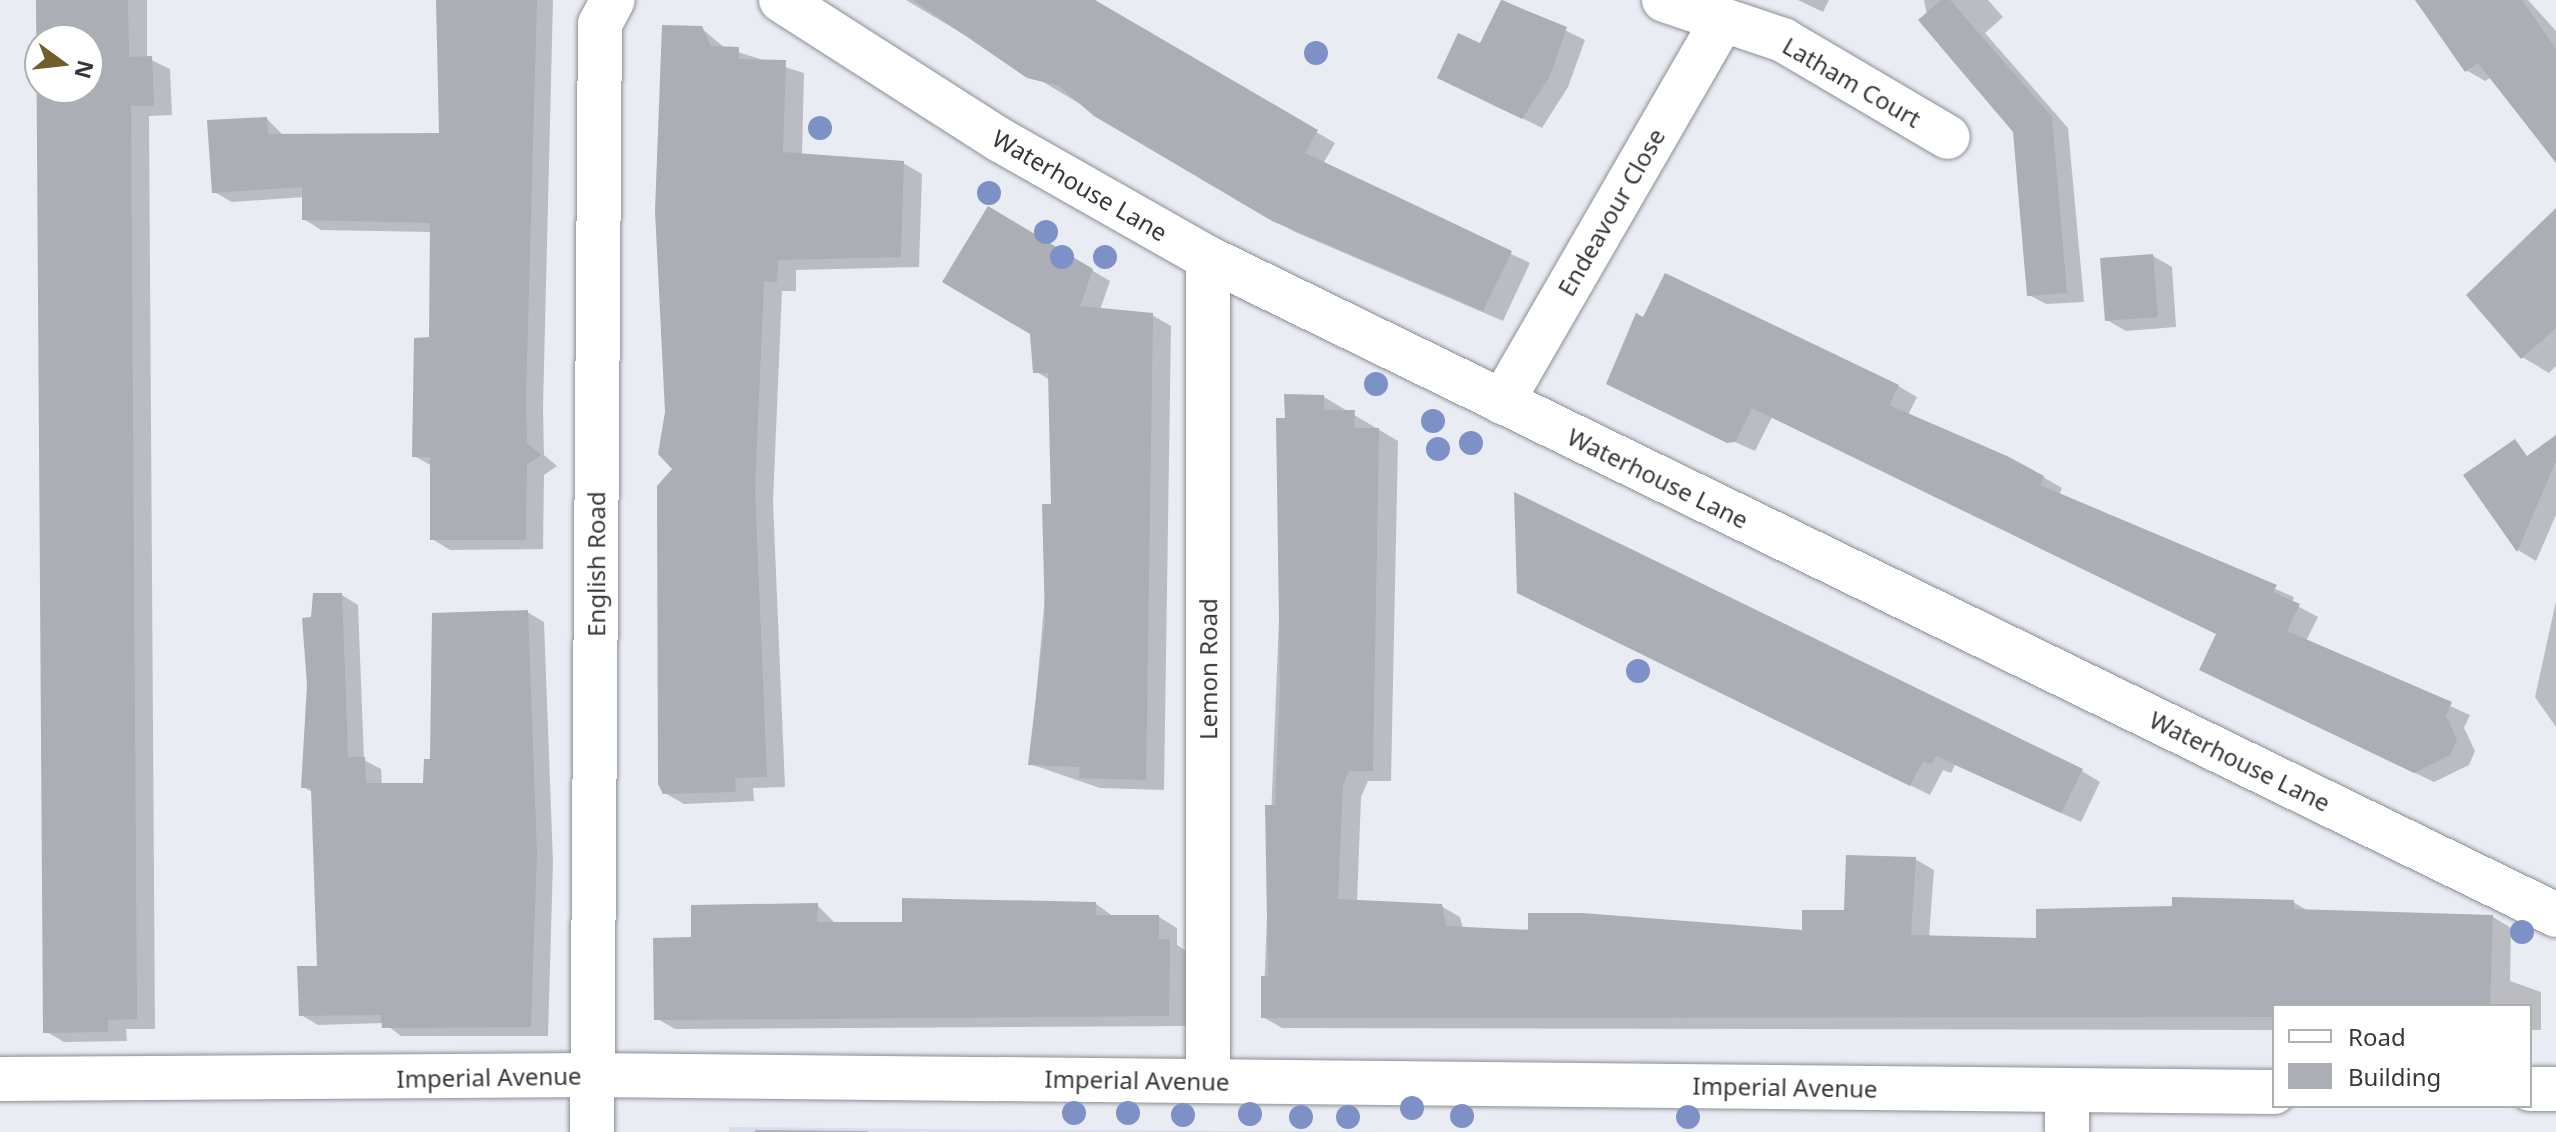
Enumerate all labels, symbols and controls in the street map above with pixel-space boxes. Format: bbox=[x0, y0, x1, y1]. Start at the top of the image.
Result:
north arrow bbox=[24, 24, 104, 104]
street label: Latham Court bbox=[1778, 31, 1926, 133]
text: N bbox=[68, 57, 102, 82]
street label: Waterhouse Lane bbox=[987, 123, 1173, 247]
street label: Endeavour Close bbox=[1551, 123, 1671, 301]
street label: Waterhouse Lane bbox=[1563, 422, 1753, 534]
street label: English Road bbox=[582, 491, 610, 637]
street label: Lemon Road bbox=[1194, 598, 1222, 740]
street label: Waterhouse Lane bbox=[2145, 705, 2335, 817]
legend bbox=[2272, 1004, 2532, 1108]
text: Road bbox=[2348, 1020, 2406, 1053]
text: Building bbox=[2348, 1060, 2441, 1093]
street label: Imperial Avenue bbox=[396, 1061, 582, 1093]
street label: Imperial Avenue bbox=[1044, 1064, 1230, 1096]
street label: Imperial Avenue bbox=[1692, 1071, 1878, 1103]

